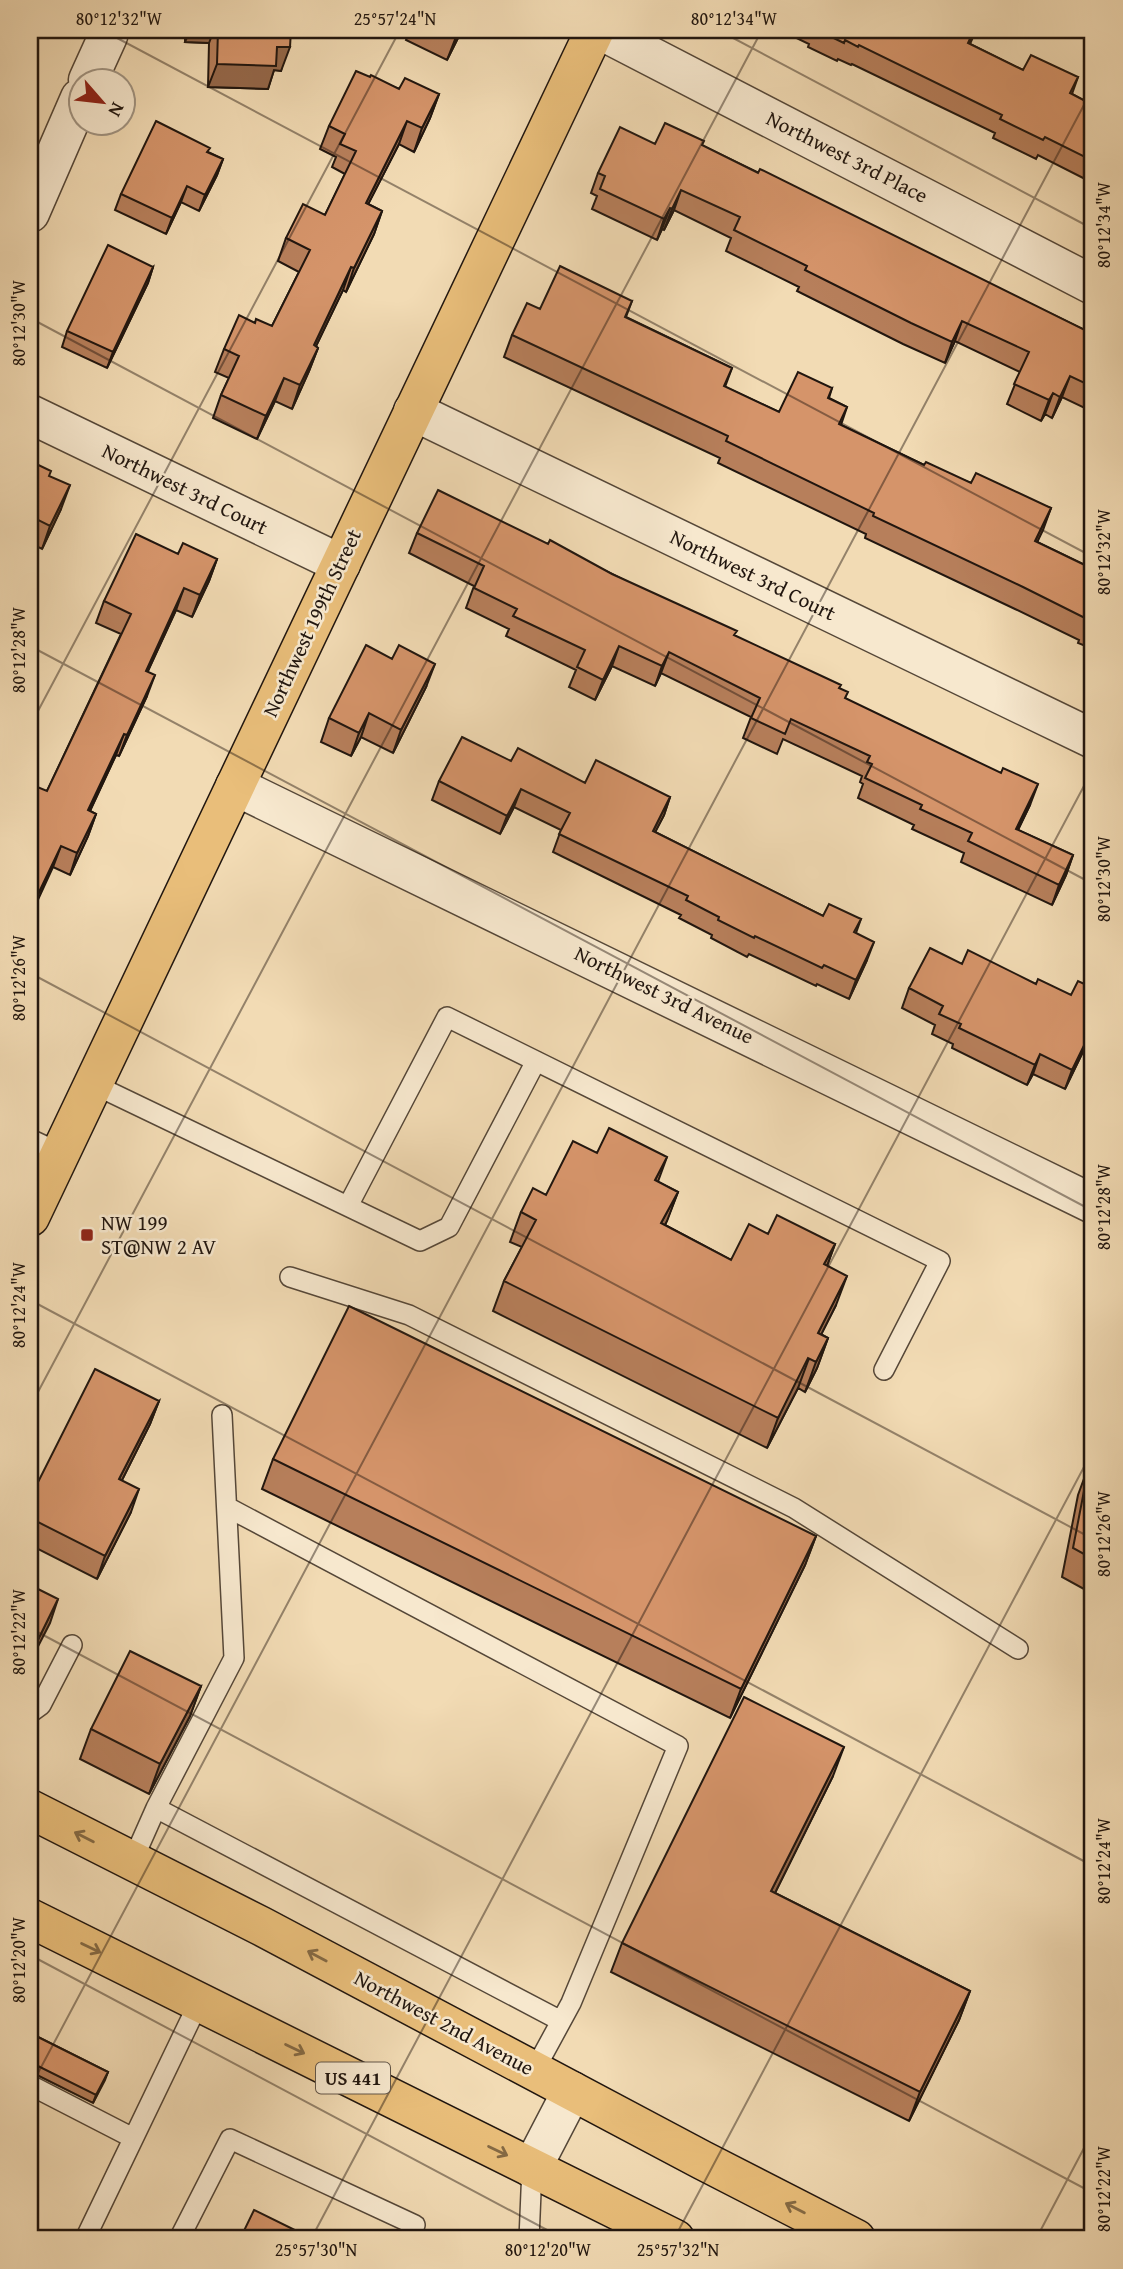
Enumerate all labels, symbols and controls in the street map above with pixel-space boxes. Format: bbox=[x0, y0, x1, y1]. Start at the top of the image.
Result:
text: 80°12'32"W bbox=[76, 5, 163, 32]
text: 25°57'24"N bbox=[354, 5, 437, 32]
text: 80°12'34"W bbox=[691, 5, 778, 32]
north arrow bbox=[66, 66, 136, 136]
text: N bbox=[102, 98, 132, 122]
street label: Northwest 3rd Place bbox=[761, 102, 934, 211]
text: 80°12'34"W bbox=[1090, 181, 1117, 268]
text: 80°12'30"W bbox=[5, 279, 32, 366]
street label: Northwest 3rd Court bbox=[97, 435, 274, 542]
text: 80°12'32"W bbox=[1090, 508, 1117, 595]
street label: Northwest 3rd Court bbox=[665, 521, 842, 628]
street label: Northwest 199th Street bbox=[254, 523, 369, 722]
text: 80°12'28"W bbox=[5, 606, 32, 693]
text: 80°12'30"W bbox=[1090, 835, 1117, 922]
text: 80°12'26"W bbox=[5, 934, 32, 1021]
street label: Northwest 3rd Avenue bbox=[569, 938, 759, 1051]
text: 80°12'28"W bbox=[1090, 1163, 1117, 1250]
place label: NW 199 ST@NW 2 AV bbox=[101, 1207, 217, 1262]
marker: NW 199 ST@NW 2 AV bbox=[79, 1227, 95, 1243]
text: 80°12'24"W bbox=[5, 1261, 32, 1348]
text: 80°12'26"W bbox=[1090, 1490, 1117, 1577]
text: 80°12'22"W bbox=[5, 1588, 32, 1675]
text: 80°12'24"W bbox=[1090, 1817, 1117, 1904]
one-way arrow bbox=[74, 1830, 95, 1843]
text: 80°12'20"W bbox=[5, 1916, 32, 2003]
one-way arrow bbox=[80, 1942, 101, 1955]
one-way arrow bbox=[307, 1949, 328, 1962]
street label: Northwest 2nd Avenue bbox=[349, 1962, 540, 2083]
one-way arrow bbox=[284, 2043, 304, 2057]
road number: US 441 bbox=[316, 2062, 390, 2094]
one-way arrow bbox=[487, 2144, 508, 2158]
text: 80°12'22"W bbox=[1090, 2145, 1117, 2232]
one-way arrow bbox=[785, 2201, 806, 2215]
text: 25°57'30"N bbox=[275, 2236, 358, 2263]
text: 80°12'20"W bbox=[505, 2236, 592, 2263]
text: 25°57'32"N bbox=[637, 2236, 720, 2263]

